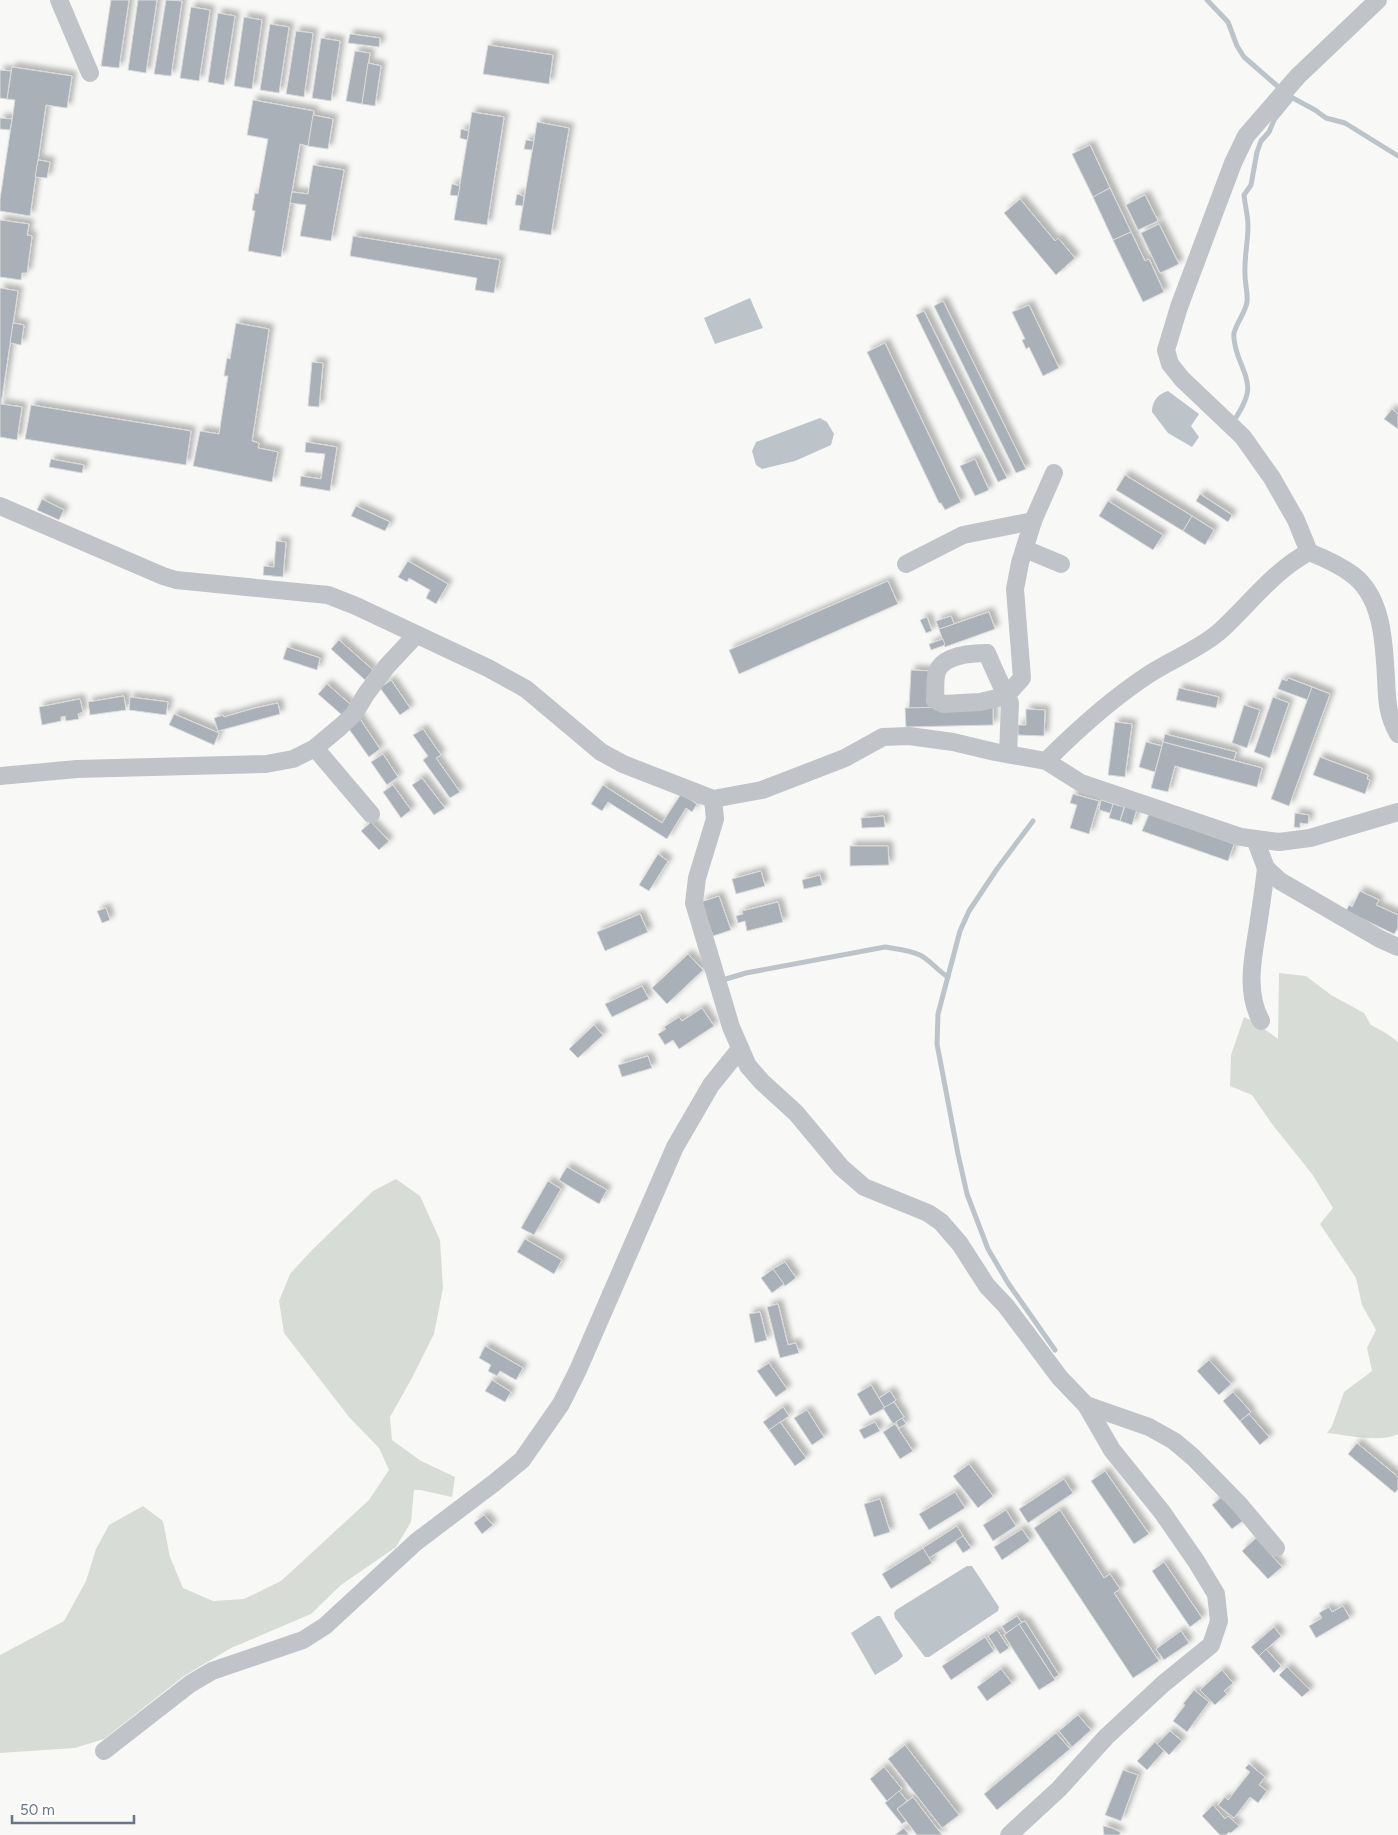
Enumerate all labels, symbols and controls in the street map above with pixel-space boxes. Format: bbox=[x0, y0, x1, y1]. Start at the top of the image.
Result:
scale bar bbox=[12, 1792, 135, 1824]
text: 50 m bbox=[20, 1801, 55, 1819]

